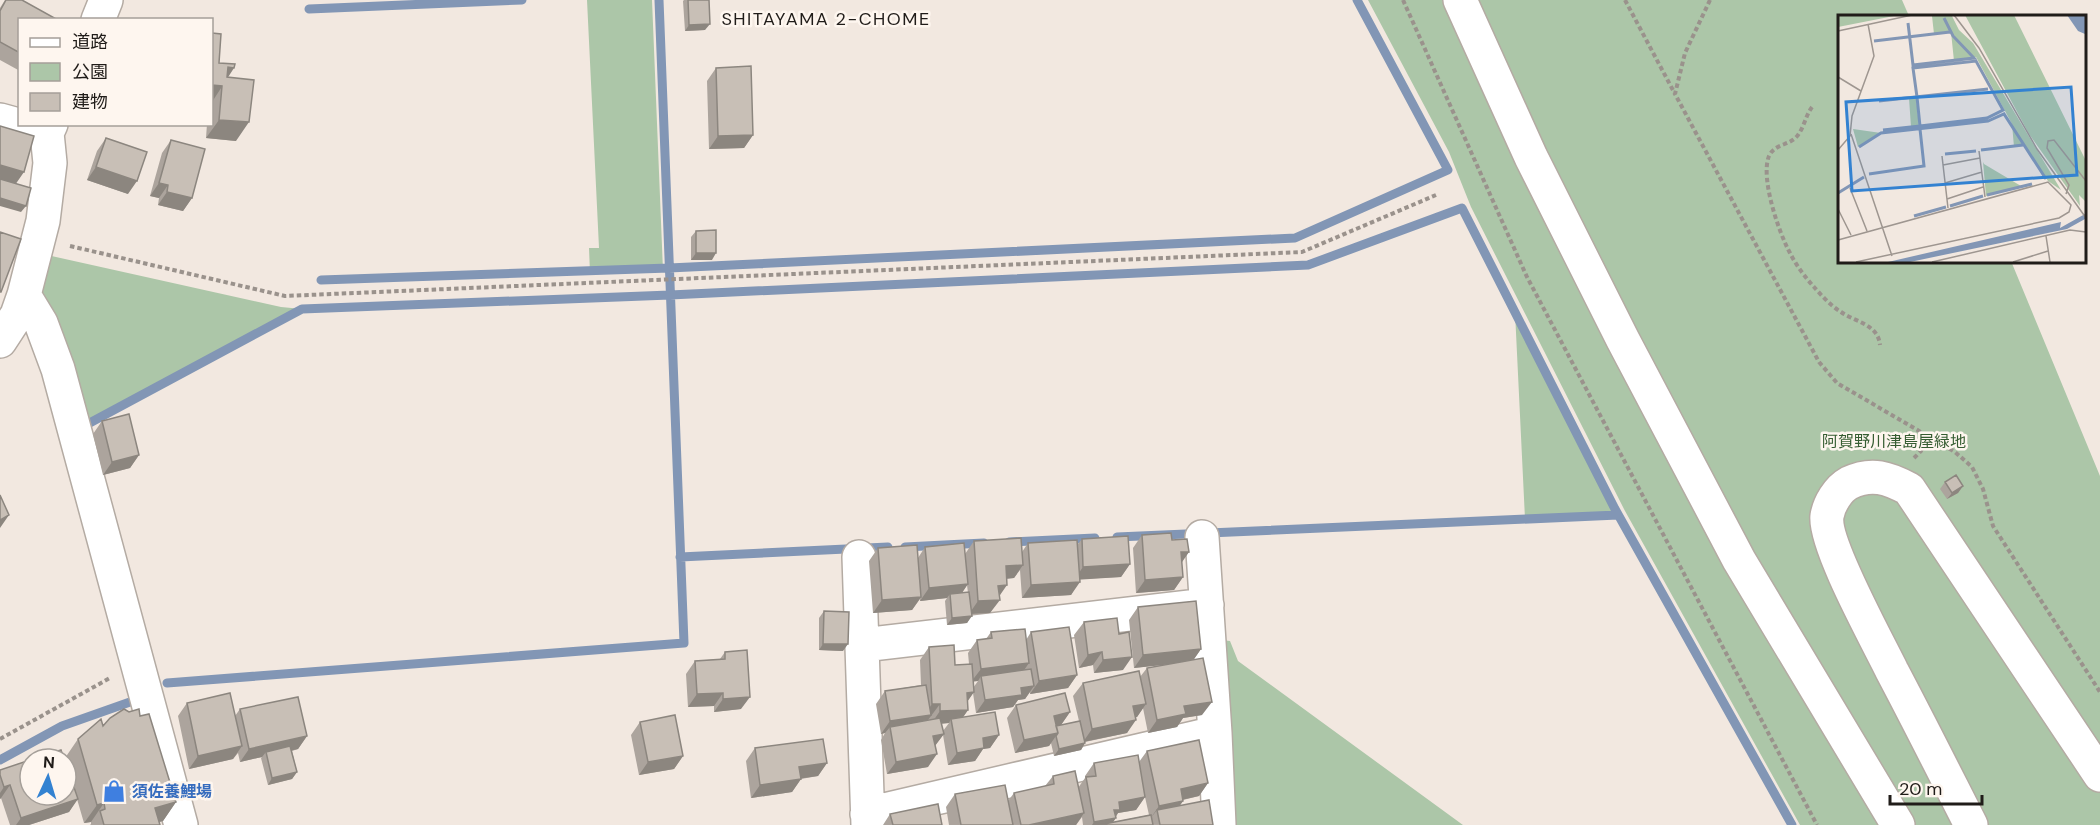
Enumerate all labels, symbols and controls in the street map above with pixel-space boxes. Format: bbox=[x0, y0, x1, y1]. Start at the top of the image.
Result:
district label: SHITAYAMA 2-CHOME bbox=[721, 7, 931, 31]
inset map bbox=[1838, 15, 2085, 262]
legend bbox=[18, 18, 213, 126]
text: 道路 bbox=[72, 30, 108, 54]
text: 公園 bbox=[72, 60, 108, 84]
text: 建物 bbox=[72, 90, 108, 114]
park label: 阿賀野川津島屋緑地 bbox=[1822, 431, 1966, 452]
north arrow bbox=[18, 747, 78, 807]
text: N bbox=[42, 752, 56, 773]
scale bar bbox=[1890, 768, 1982, 806]
text: 20 m bbox=[1899, 777, 1942, 801]
shop icon: 須佐養鯉場 bbox=[101, 778, 127, 804]
place label: 須佐養鯉場 bbox=[132, 781, 212, 802]

